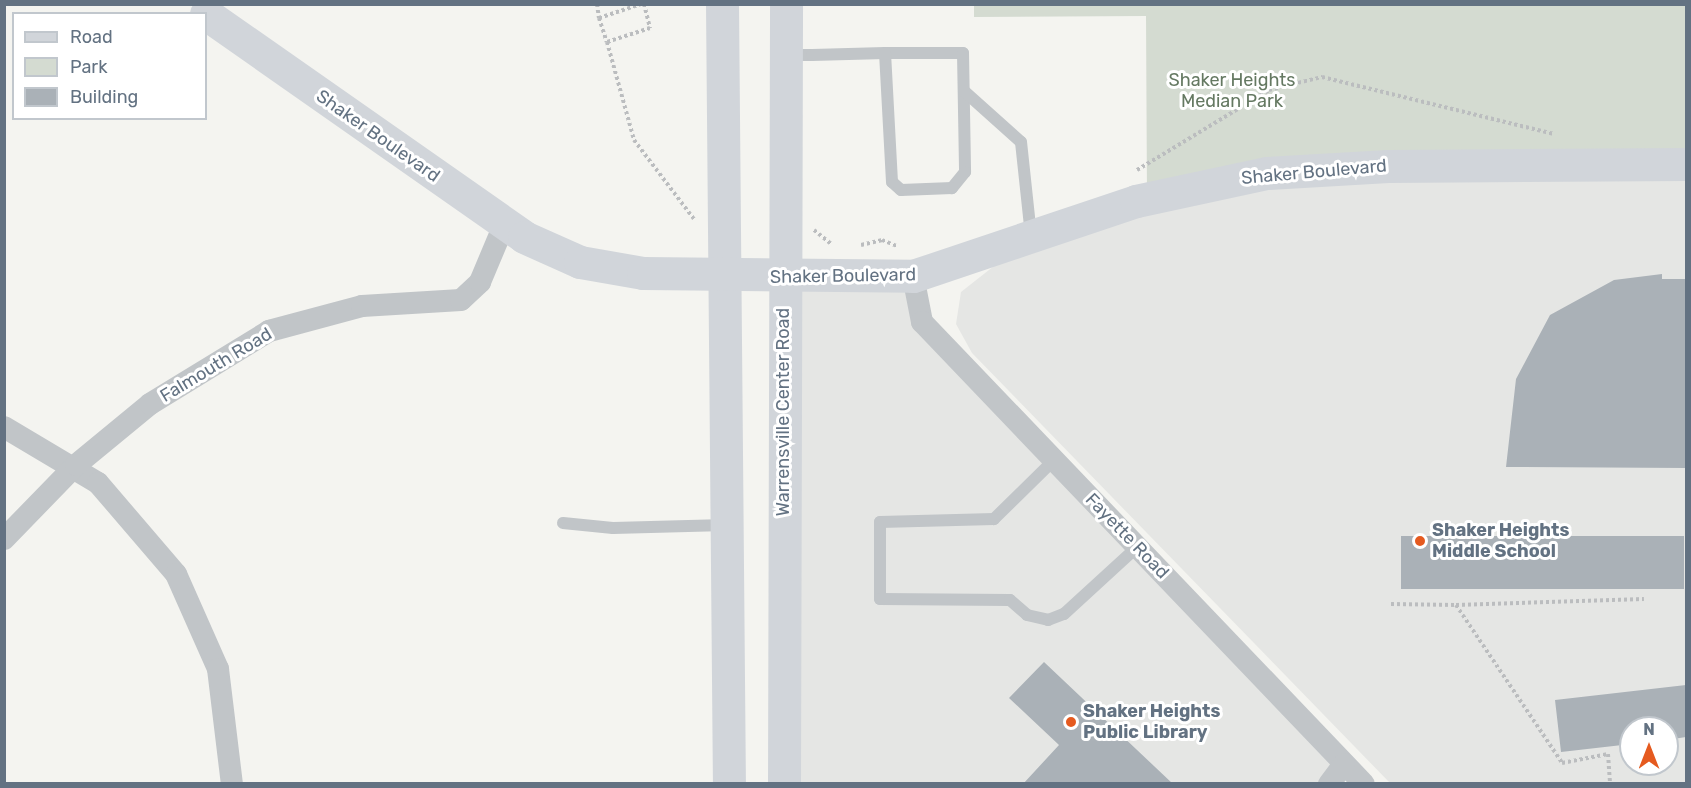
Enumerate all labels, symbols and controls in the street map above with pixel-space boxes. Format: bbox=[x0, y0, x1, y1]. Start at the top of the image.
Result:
legend bbox=[12, 12, 207, 120]
text: Road bbox=[70, 26, 113, 48]
text: Park bbox=[70, 56, 107, 78]
park label: Shaker Heights Median Park bbox=[1168, 70, 1296, 112]
street label: Shaker Boulevard bbox=[312, 85, 444, 187]
text: Building bbox=[70, 86, 138, 108]
street label: Shaker Boulevard bbox=[1240, 155, 1388, 189]
street label: Shaker Boulevard bbox=[770, 264, 916, 288]
street label: Warrensville Center Road bbox=[772, 308, 794, 516]
street label: Falmouth Road bbox=[156, 323, 276, 407]
street label: Fayette Road bbox=[1081, 489, 1173, 583]
place label: Shaker Heights Middle School bbox=[1432, 520, 1570, 562]
marker: Shaker Heights Middle School bbox=[1413, 534, 1427, 548]
place label: Shaker Heights Public Library bbox=[1083, 701, 1221, 744]
marker: Shaker Heights Public Library bbox=[1064, 715, 1078, 729]
north arrow bbox=[1619, 716, 1679, 776]
text: N bbox=[1643, 720, 1655, 739]

